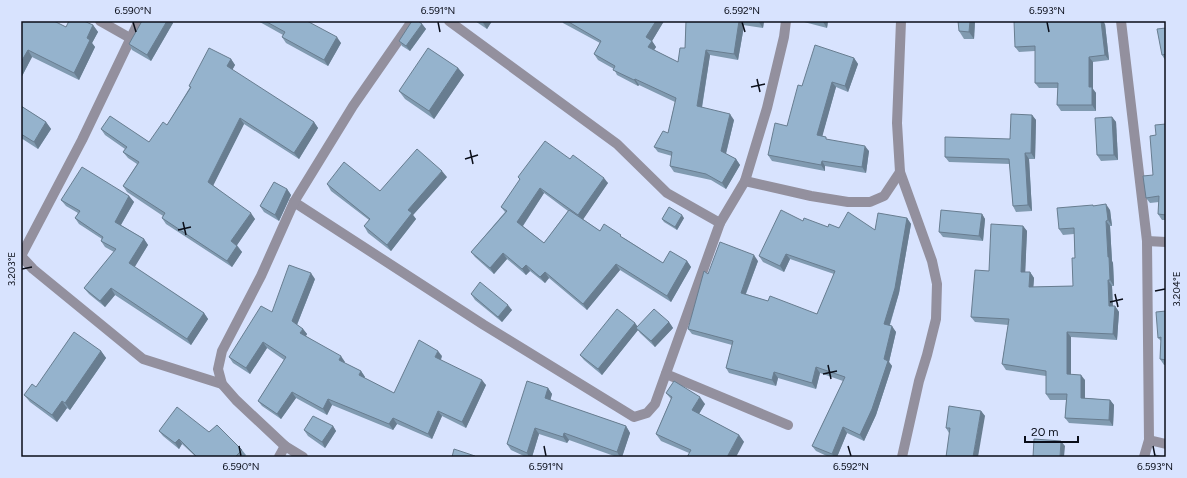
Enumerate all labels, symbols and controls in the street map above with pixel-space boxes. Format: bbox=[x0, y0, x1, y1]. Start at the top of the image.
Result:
text: 6.590°N bbox=[115, 4, 152, 17]
text: 6.591°N bbox=[421, 4, 455, 17]
text: 6.592°N bbox=[724, 4, 760, 17]
text: 6.593°N bbox=[1029, 4, 1065, 17]
text: 3.203°E bbox=[5, 252, 18, 286]
text: 3.204°E bbox=[1170, 271, 1183, 307]
scale bar bbox=[1025, 418, 1078, 444]
text: 20 m bbox=[1031, 425, 1059, 439]
text: 6.590°N bbox=[223, 460, 260, 473]
text: 6.591°N bbox=[529, 460, 563, 473]
text: 6.592°N bbox=[833, 460, 869, 473]
text: 6.593°N bbox=[1137, 460, 1173, 473]

